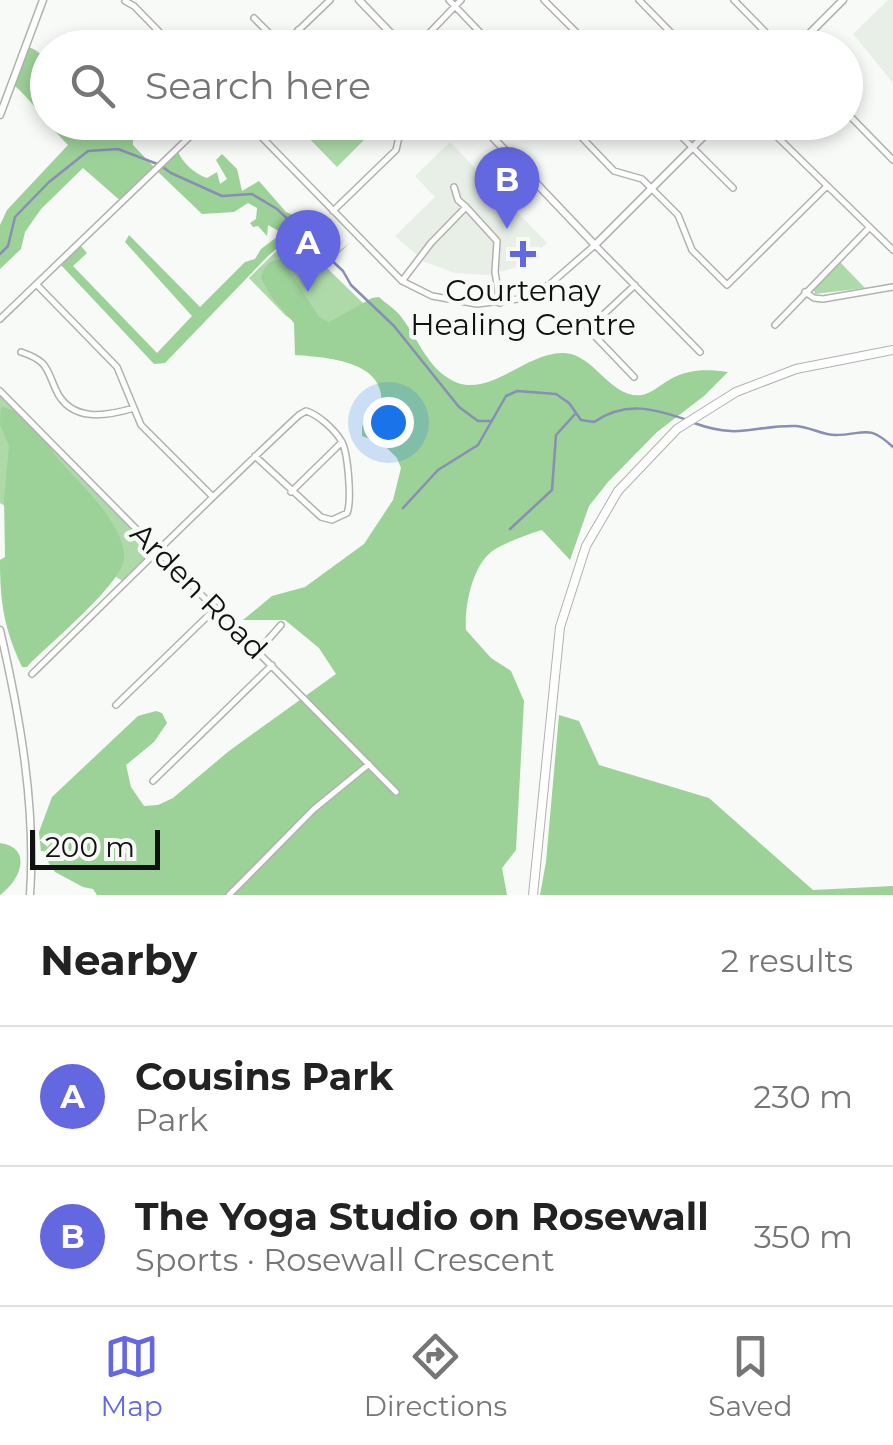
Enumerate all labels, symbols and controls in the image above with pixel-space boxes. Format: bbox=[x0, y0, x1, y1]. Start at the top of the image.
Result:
search box bbox=[30, 30, 863, 140]
icon: search bbox=[65, 58, 120, 113]
text: Search here bbox=[145, 62, 371, 109]
pin: B bbox=[474, 146, 540, 229]
pin: A bbox=[276, 210, 340, 292]
marker: Courtenay Healing Centre bbox=[510, 241, 536, 267]
place label: Courtenay Healing Centre bbox=[410, 272, 636, 343]
your location bbox=[363, 397, 414, 448]
street label: Arden Road bbox=[123, 515, 275, 667]
scale bar bbox=[30, 825, 160, 870]
text: 200 m bbox=[45, 830, 135, 864]
text: Nearby bbox=[40, 934, 197, 986]
text: 2 results bbox=[721, 941, 853, 980]
text: Cousins Park bbox=[135, 1053, 393, 1100]
text: A bbox=[60, 1077, 85, 1116]
text: 230 m bbox=[753, 1077, 853, 1116]
text: Park bbox=[135, 1100, 208, 1139]
text: The Yoga Studio on Rosewall bbox=[135, 1193, 709, 1240]
text: B bbox=[60, 1217, 85, 1256]
text: 350 m bbox=[754, 1217, 853, 1256]
text: Sports · Rosewall Crescent bbox=[135, 1240, 555, 1279]
tab: Map bbox=[101, 1329, 163, 1423]
tab: Directions bbox=[364, 1329, 507, 1423]
tab: Saved bbox=[708, 1329, 792, 1423]

